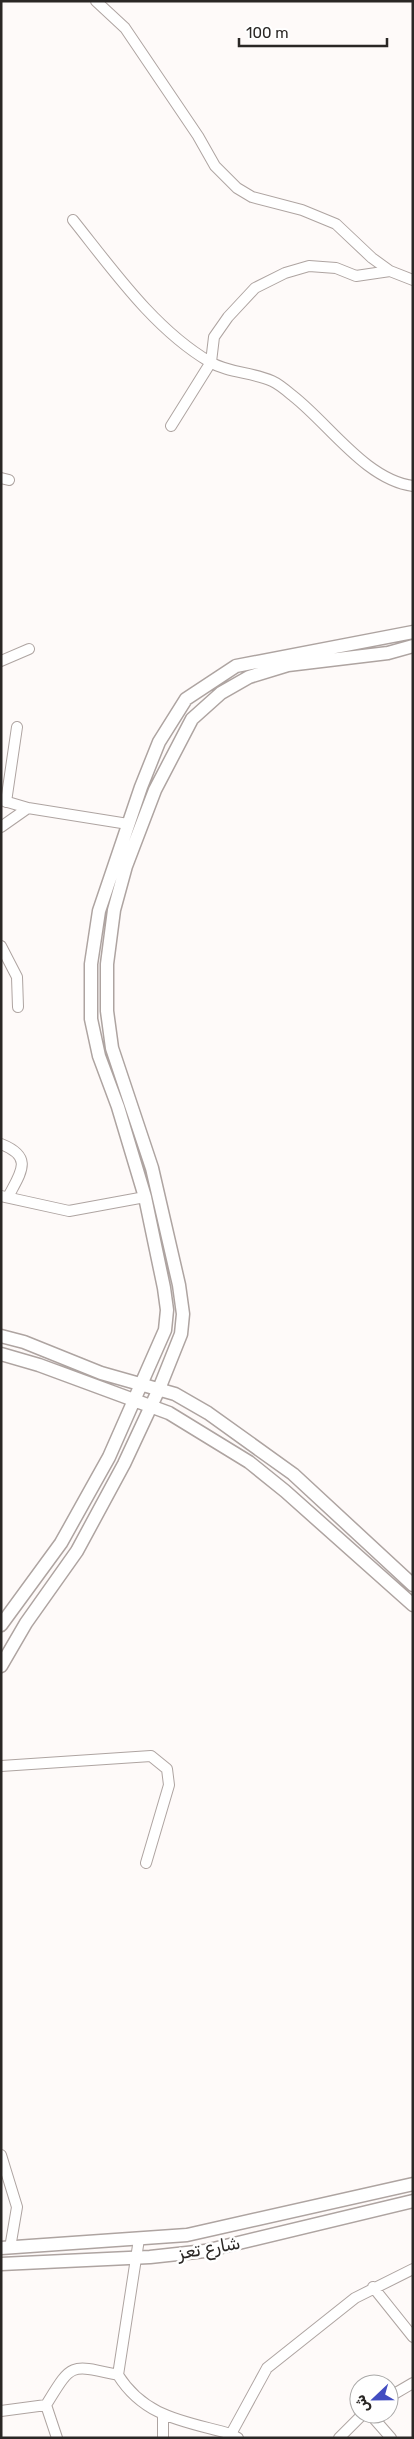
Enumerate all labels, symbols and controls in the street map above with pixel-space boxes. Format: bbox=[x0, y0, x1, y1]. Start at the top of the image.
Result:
scale bar bbox=[239, 15, 386, 47]
text: 100 m bbox=[246, 24, 288, 42]
street label: شارع تعز bbox=[175, 2232, 242, 2265]
north arrow bbox=[349, 2374, 399, 2424]
text: ش bbox=[351, 2392, 374, 2415]

